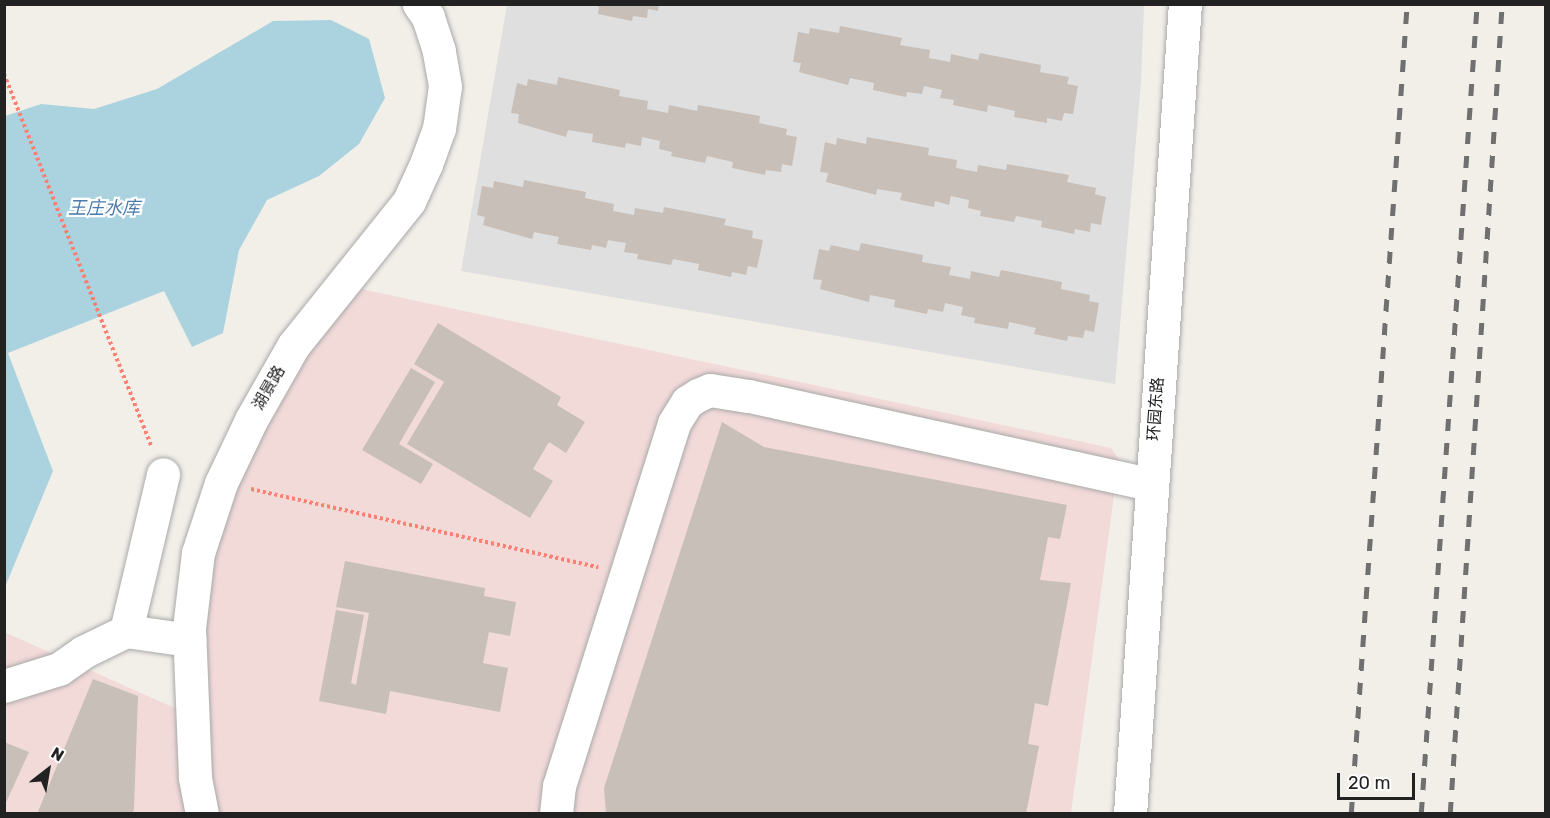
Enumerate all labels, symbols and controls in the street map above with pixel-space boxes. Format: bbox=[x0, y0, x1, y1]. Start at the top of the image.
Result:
water label: 王庄水库 bbox=[68, 197, 140, 219]
street label: 湖景路 bbox=[249, 362, 289, 414]
street label: 环园东路 bbox=[1144, 376, 1168, 442]
north arrow bbox=[18, 740, 78, 800]
text: N bbox=[48, 743, 67, 765]
scale bar bbox=[1340, 761, 1418, 799]
text: 20 m bbox=[1348, 772, 1390, 794]

